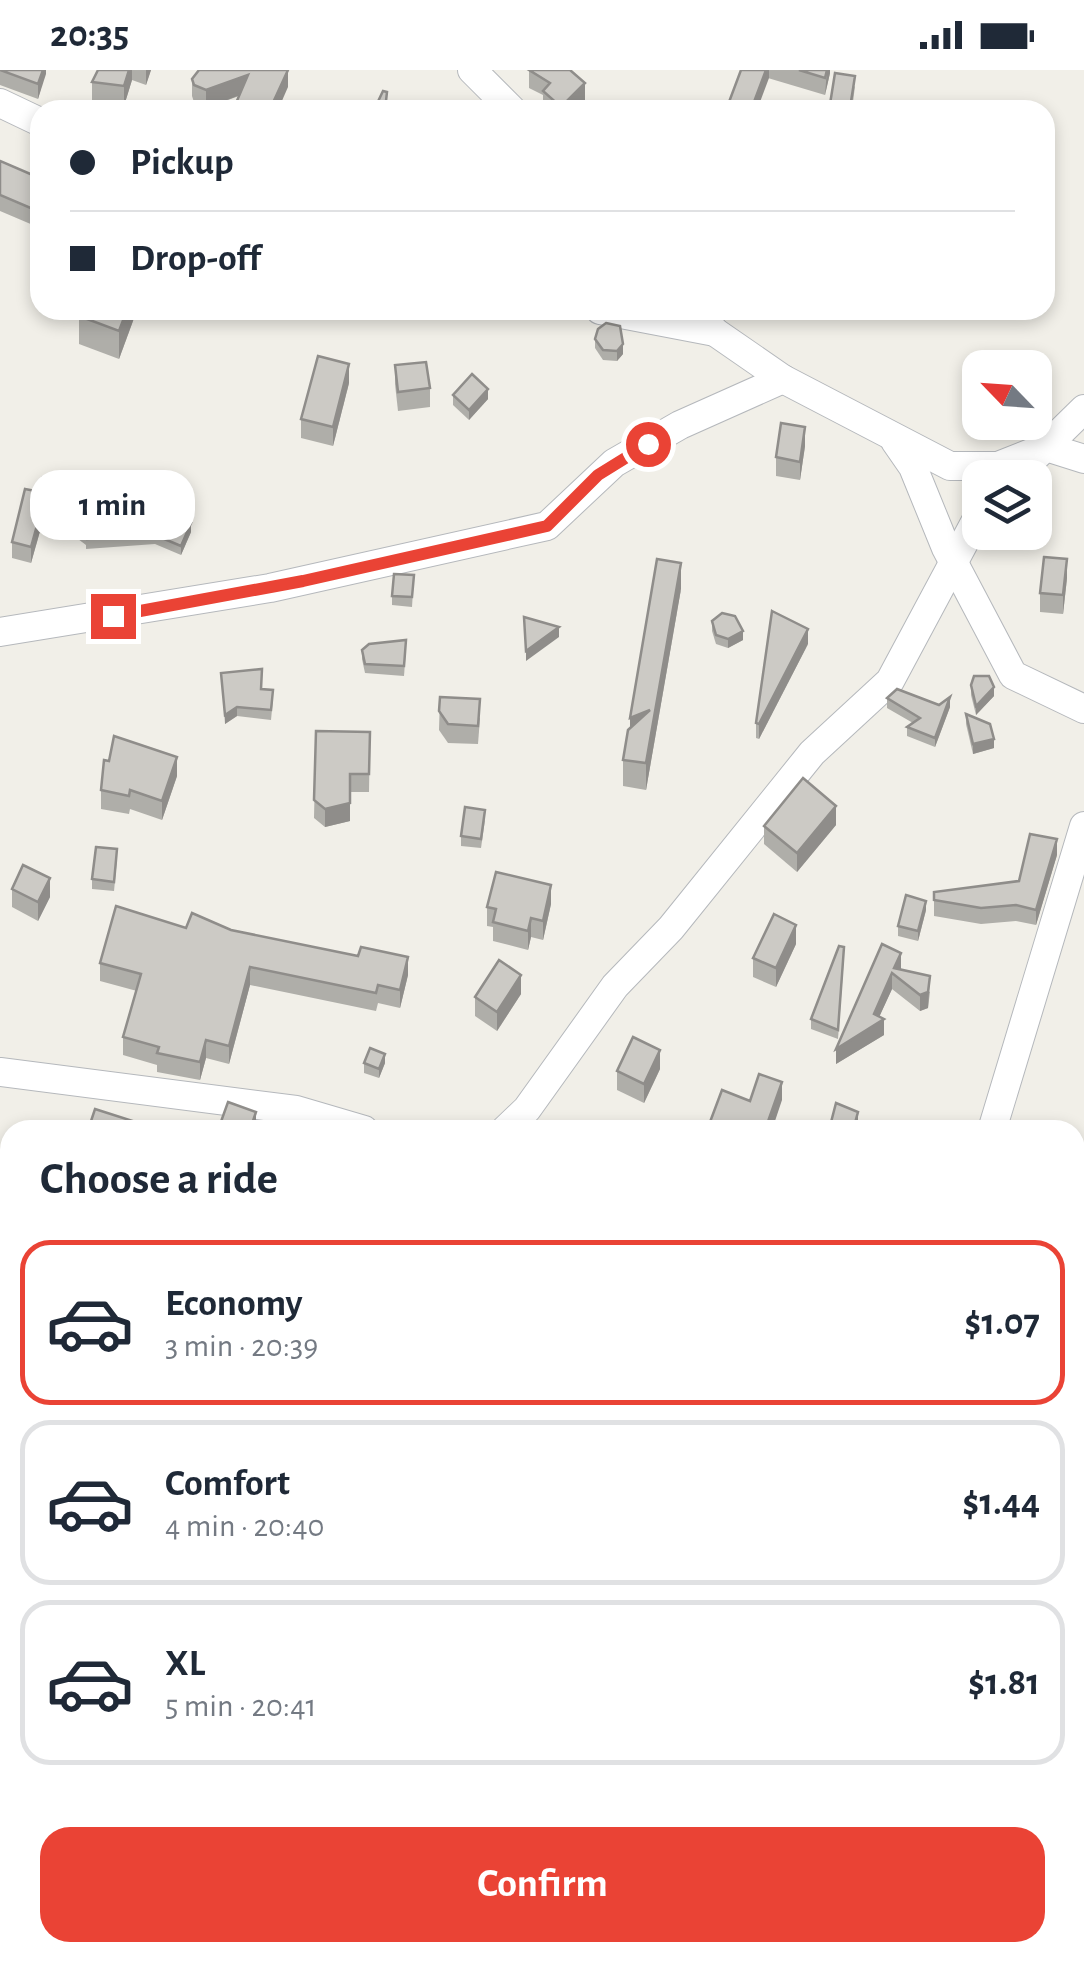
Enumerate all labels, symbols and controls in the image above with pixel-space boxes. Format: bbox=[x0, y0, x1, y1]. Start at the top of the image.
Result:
text: 20:35 bbox=[50, 16, 129, 54]
text: Pickup bbox=[130, 144, 234, 182]
text: Drop-off bbox=[130, 240, 261, 278]
north arrow bbox=[962, 350, 1052, 440]
map controls bbox=[962, 350, 1052, 550]
route start bbox=[626, 422, 671, 467]
button: layers bbox=[962, 460, 1052, 550]
callout: 1 min bbox=[31, 471, 196, 541]
text: 1 min bbox=[79, 489, 146, 521]
route end bbox=[91, 594, 136, 639]
text: Choose a ride bbox=[40, 1157, 278, 1202]
icon: car bbox=[45, 1278, 135, 1368]
text: Economy bbox=[165, 1285, 303, 1323]
text: $1.07 bbox=[964, 1304, 1040, 1342]
text: 3 min · 20:39 bbox=[165, 1330, 318, 1362]
icon: car bbox=[45, 1458, 135, 1548]
text: Comfort bbox=[165, 1465, 290, 1503]
text: $1.44 bbox=[962, 1484, 1040, 1522]
text: 4 min · 20:40 bbox=[165, 1510, 325, 1542]
icon: car bbox=[45, 1638, 135, 1728]
text: XL bbox=[165, 1645, 205, 1683]
text: $1.81 bbox=[968, 1664, 1040, 1702]
text: 5 min · 20:41 bbox=[165, 1690, 317, 1722]
button: Confirm bbox=[40, 1827, 1045, 1942]

